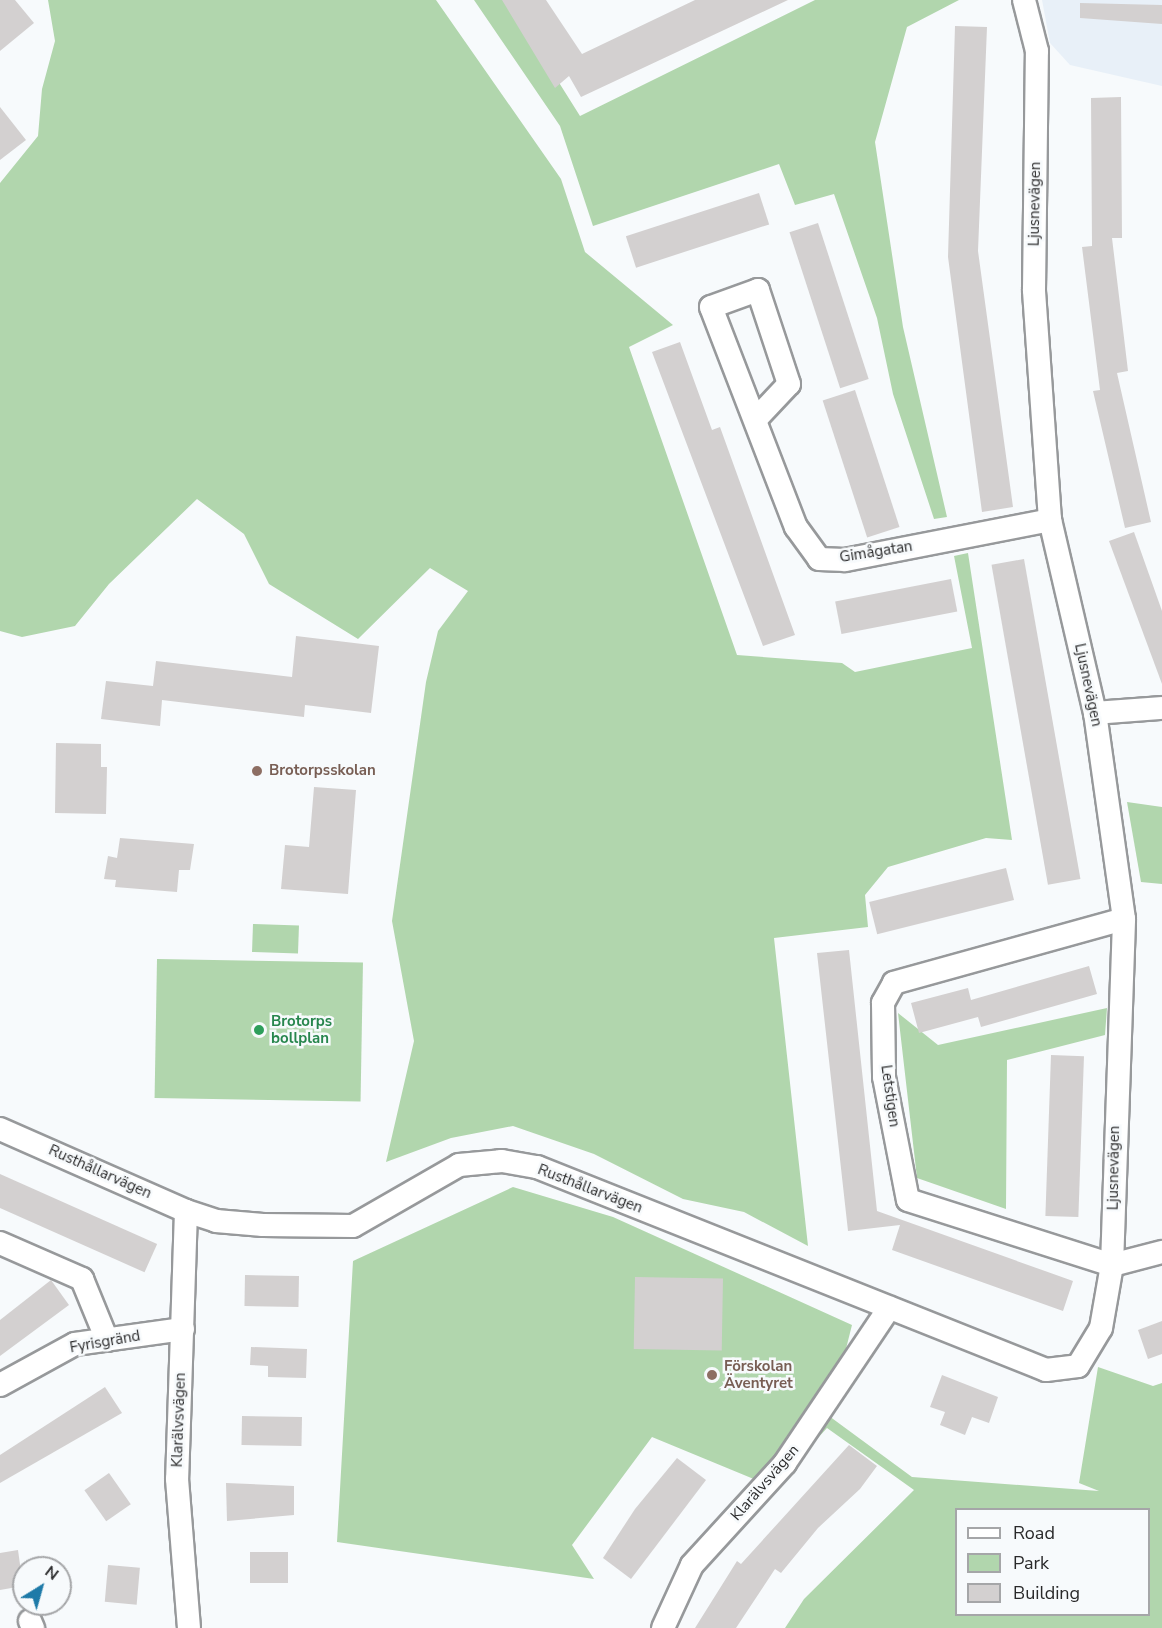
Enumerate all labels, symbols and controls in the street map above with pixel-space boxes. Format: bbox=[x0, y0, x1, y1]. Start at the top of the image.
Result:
street label: Ljusnevägen bbox=[1025, 162, 1045, 246]
street label: Gimågatan bbox=[838, 537, 914, 567]
street label: Ljusnevägen bbox=[1070, 642, 1106, 728]
place label: Brotorpsskolan bbox=[269, 762, 376, 780]
marker: Brotorpsskolan bbox=[250, 764, 264, 778]
place label: Brotorps bollplan bbox=[271, 1012, 332, 1047]
marker: Brotorps bollplan bbox=[252, 1023, 266, 1037]
street label: Letstigen bbox=[877, 1064, 903, 1128]
street label: Ljusnevägen bbox=[1104, 1126, 1124, 1210]
street label: Rusthållarvägen bbox=[46, 1141, 154, 1203]
street label: Rusthållarvägen bbox=[535, 1161, 645, 1217]
street label: Fyrisgränd bbox=[68, 1327, 142, 1357]
place label: Förskolan Äventyret bbox=[724, 1357, 793, 1392]
marker: Förskolan Äventyret bbox=[705, 1368, 719, 1382]
street label: Klarälvsvägen bbox=[168, 1372, 190, 1468]
street label: Klarälvsvägen bbox=[727, 1441, 803, 1525]
legend bbox=[955, 1508, 1150, 1616]
text: Road bbox=[1013, 1521, 1055, 1545]
text: Park bbox=[1013, 1551, 1049, 1575]
north arrow bbox=[12, 1556, 72, 1616]
text: N bbox=[40, 1561, 63, 1586]
text: Building bbox=[1013, 1581, 1080, 1605]

